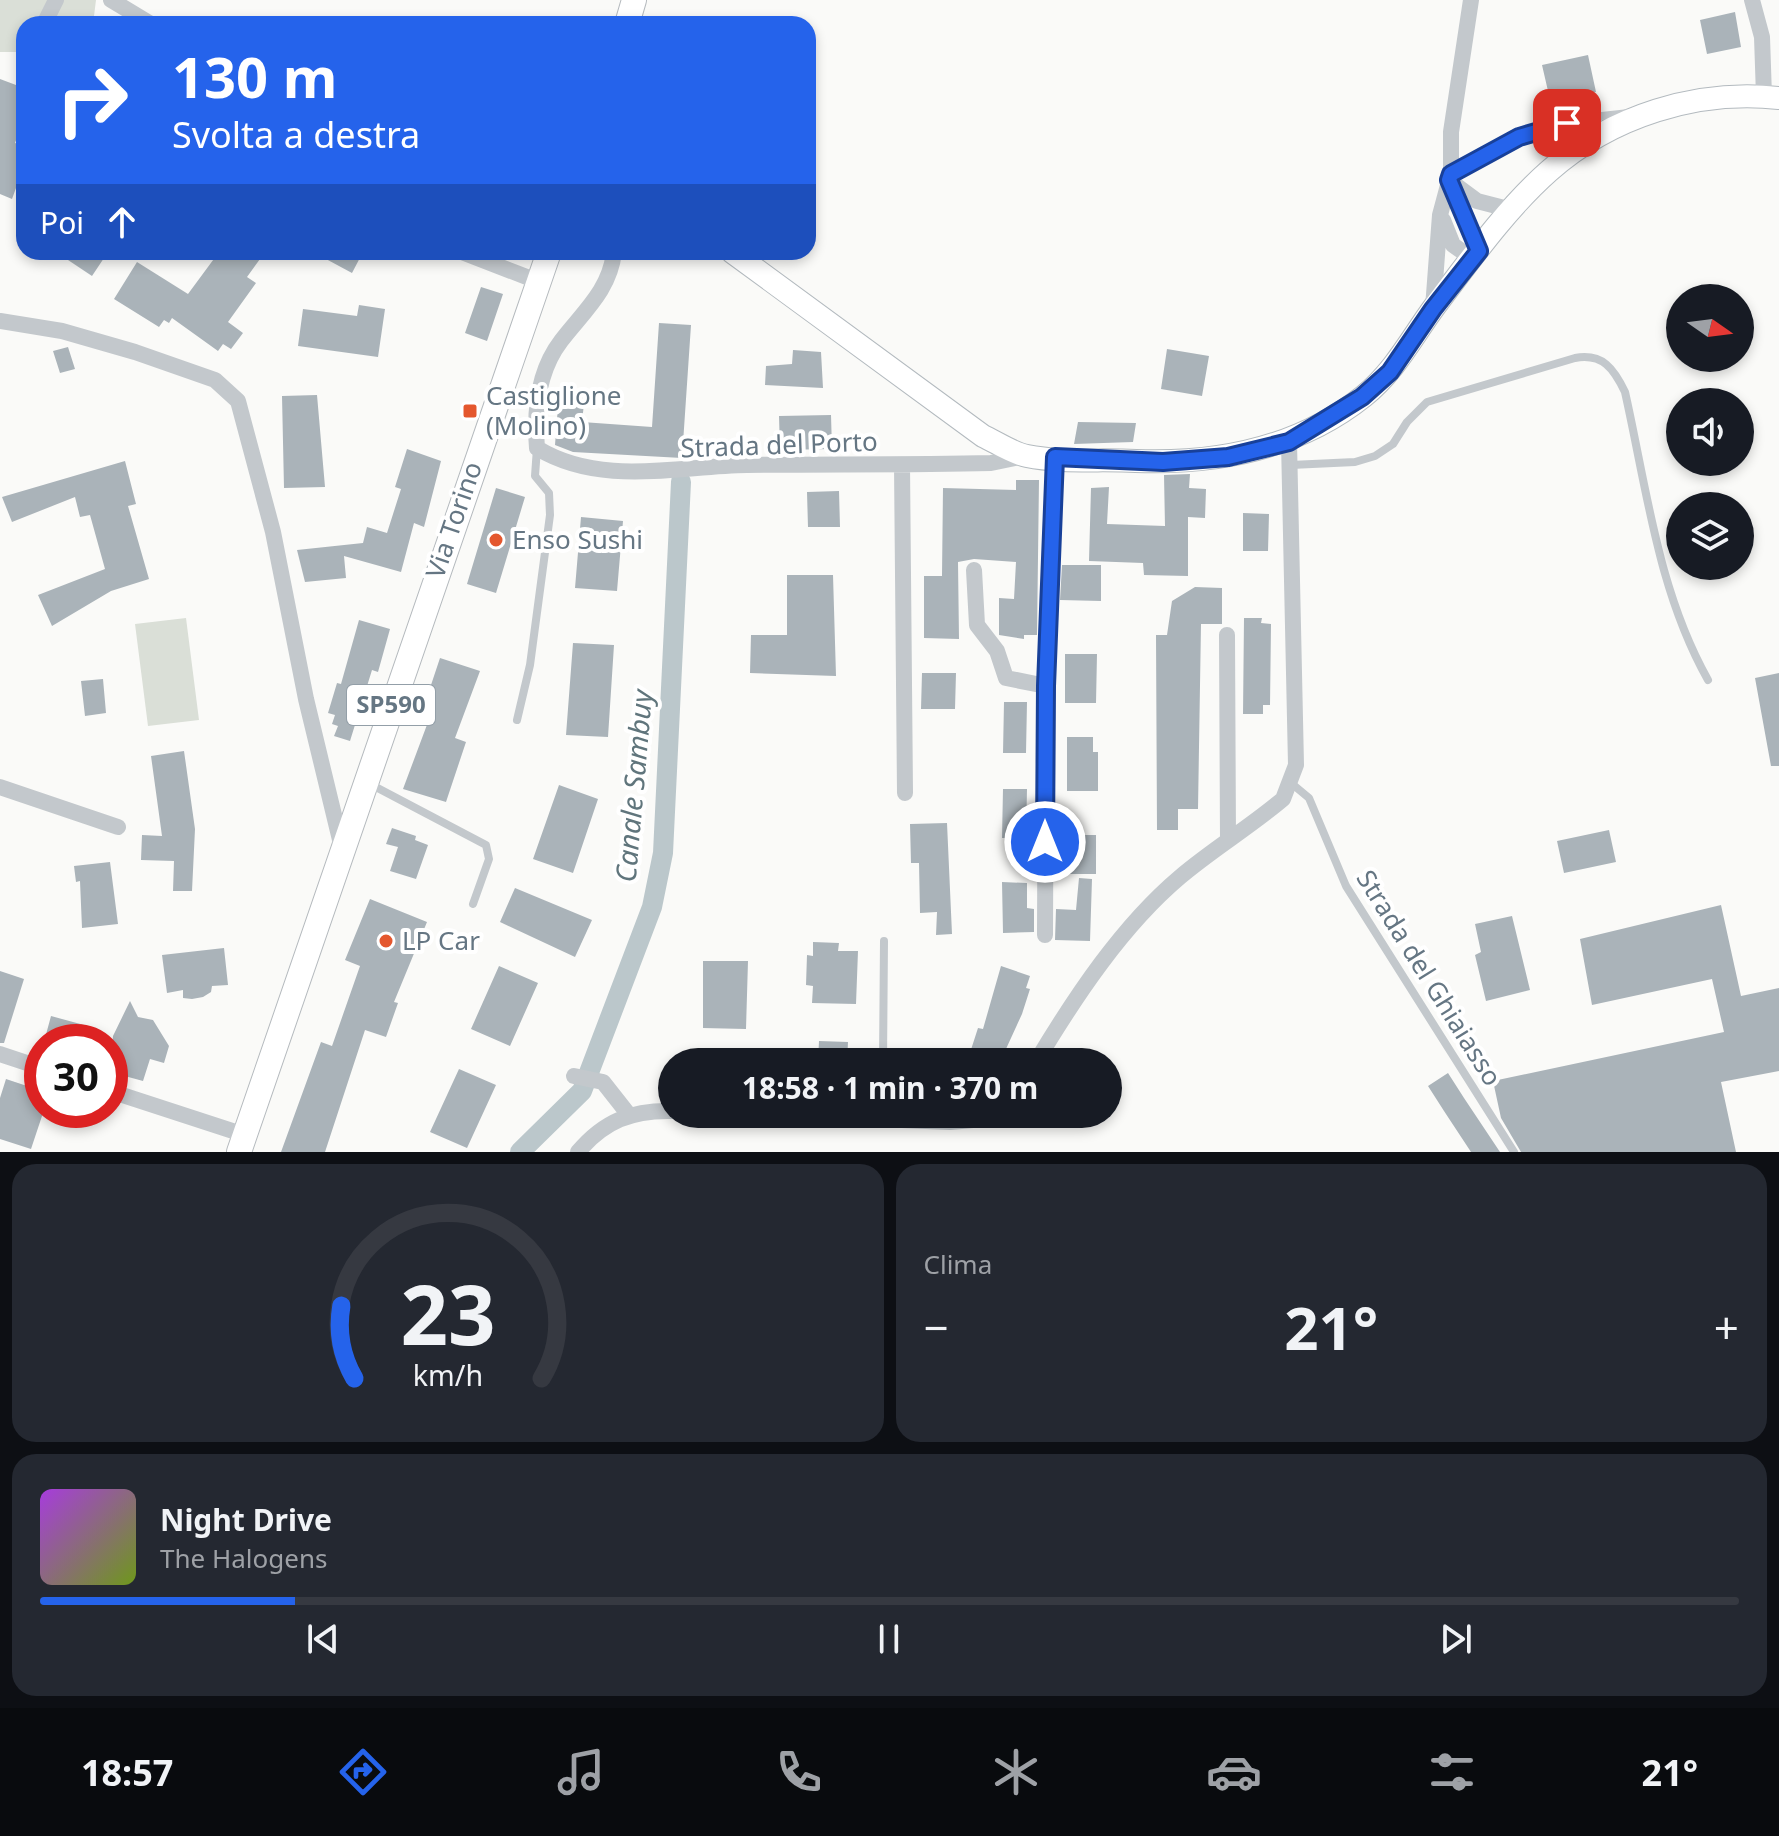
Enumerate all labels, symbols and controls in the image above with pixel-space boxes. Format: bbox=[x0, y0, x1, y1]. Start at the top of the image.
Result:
text: 130 m bbox=[172, 38, 337, 114]
icon: right bbox=[40, 48, 144, 152]
pin bbox=[1533, 89, 1601, 157]
icon: arrive bbox=[1545, 101, 1589, 145]
text: Svolta a destra bbox=[172, 110, 420, 159]
icon: ahead bbox=[100, 200, 144, 244]
text: Poi bbox=[40, 202, 84, 243]
north arrow bbox=[1666, 284, 1754, 372]
map controls bbox=[1666, 284, 1754, 580]
place label: Castiglione (Molino) bbox=[486, 377, 621, 443]
button: sound bbox=[1666, 388, 1754, 476]
marker: Castiglione (Molino) bbox=[461, 402, 479, 420]
street label: Strada del Porto bbox=[680, 423, 878, 465]
street label: Via Torino bbox=[416, 456, 490, 583]
button: layers bbox=[1666, 492, 1754, 580]
place label: Enso Sushi bbox=[512, 521, 643, 557]
marker: Enso Sushi bbox=[487, 531, 505, 549]
road number: SP590 bbox=[347, 685, 435, 725]
water label: Canale Sambuy bbox=[606, 686, 661, 884]
position arrow bbox=[1003, 800, 1087, 884]
street label: Strada del Ghiaiasso bbox=[1349, 863, 1511, 1092]
place label: LP Car bbox=[402, 922, 480, 958]
marker: LP Car bbox=[377, 932, 395, 950]
speed limit sign: 30 bbox=[24, 1024, 128, 1128]
text: 18:58 · 1 min · 370 m bbox=[742, 1067, 1038, 1108]
text: Clima bbox=[924, 1246, 992, 1282]
text: 23 bbox=[400, 1256, 495, 1369]
text: 21° bbox=[1284, 1286, 1378, 1368]
text: − bbox=[924, 1297, 949, 1357]
text: + bbox=[1714, 1297, 1739, 1357]
text: km/h bbox=[413, 1355, 483, 1394]
text: Night Drive bbox=[160, 1499, 332, 1540]
text: The Halogens bbox=[160, 1540, 327, 1576]
icon: previous bbox=[301, 1617, 345, 1661]
icon: pause bbox=[867, 1617, 911, 1661]
icon: next bbox=[1434, 1617, 1478, 1661]
icon: directions bbox=[335, 1744, 391, 1800]
icon: music bbox=[553, 1744, 609, 1800]
icon: phone bbox=[771, 1744, 827, 1800]
icon: climate bbox=[988, 1744, 1044, 1800]
icon: car bbox=[1206, 1744, 1262, 1800]
icon: filters bbox=[1424, 1744, 1480, 1800]
text: 18:57 bbox=[81, 1748, 173, 1797]
text: 21° bbox=[1642, 1748, 1698, 1797]

